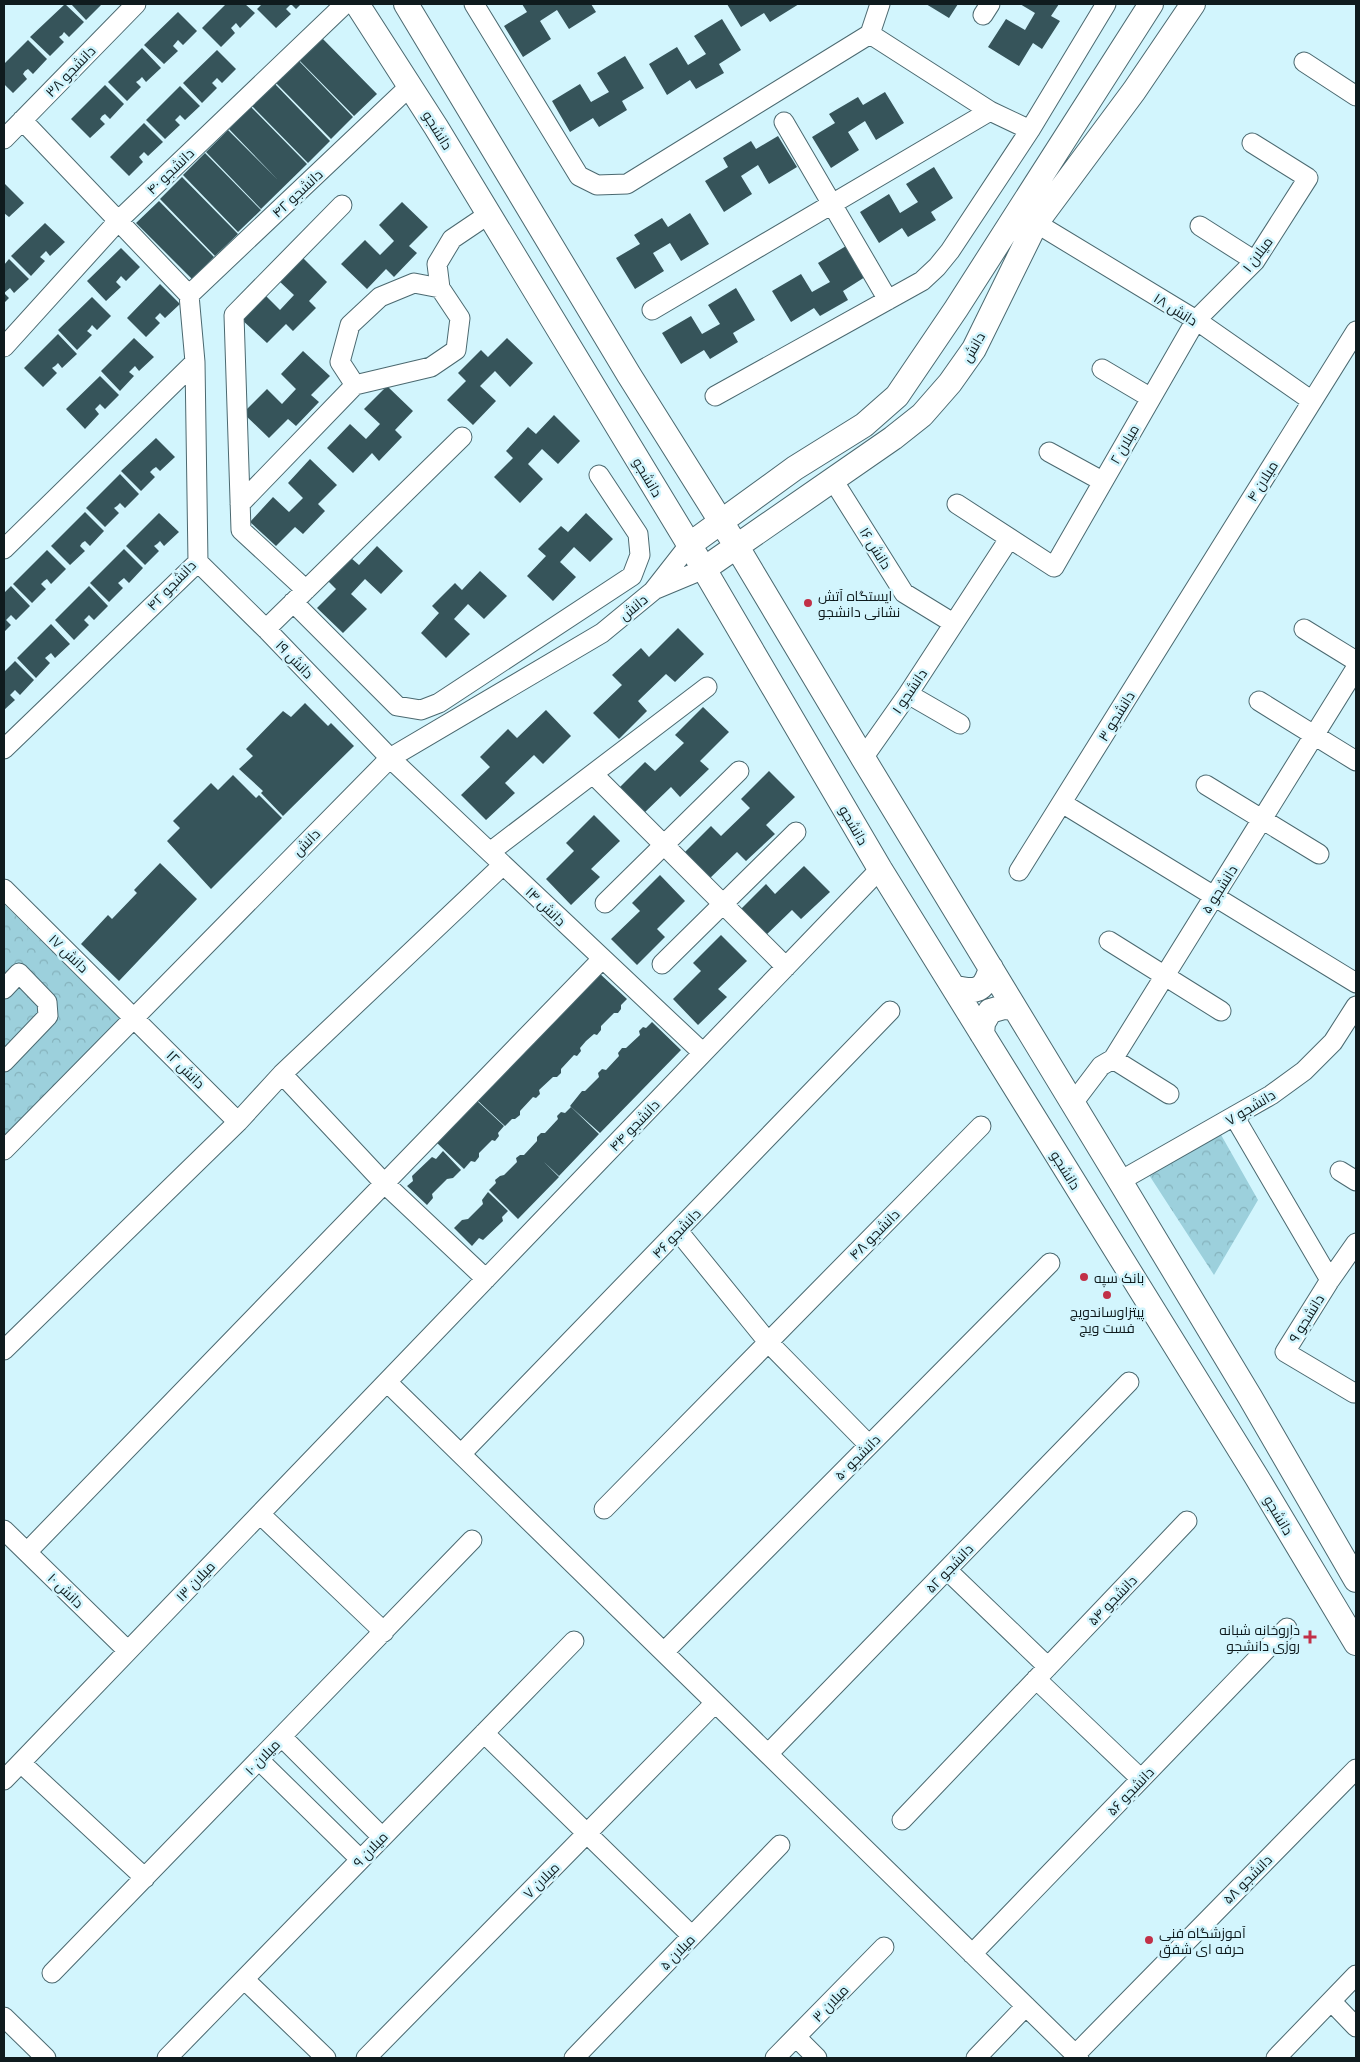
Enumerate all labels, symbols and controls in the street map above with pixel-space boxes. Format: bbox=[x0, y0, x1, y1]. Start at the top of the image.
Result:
street label: دانشجو ۳۸ bbox=[41, 41, 99, 101]
street label: دانشجو bbox=[419, 107, 457, 153]
street label: دانشجو ۴۰ bbox=[142, 144, 198, 198]
street label: دانشجو ۴۲ bbox=[267, 165, 327, 221]
street label: میلان ۱ bbox=[1237, 232, 1277, 276]
street label: دانش ۱۸ bbox=[1150, 288, 1202, 330]
street label: دانش bbox=[957, 329, 989, 365]
street label: میلان ۲ bbox=[1105, 421, 1143, 467]
street label: دانشجو bbox=[629, 454, 667, 500]
street label: میلان ۴ bbox=[1242, 457, 1282, 505]
street label: دانش ۱۶ bbox=[856, 523, 896, 573]
street label: دانشجو ۴۲ bbox=[142, 556, 200, 614]
place label: ایستگاه آتش نشانی دانشجو bbox=[818, 586, 900, 621]
street label: دانش bbox=[615, 590, 651, 624]
marker: ایستگاه آتش نشانی دانشجو bbox=[802, 597, 814, 609]
street label: دانش ۱۹ bbox=[272, 636, 318, 682]
street label: دانشجو ۱ bbox=[887, 665, 931, 717]
street label: دانشجو ۳ bbox=[1093, 687, 1139, 745]
street label: دانشجو bbox=[835, 802, 873, 848]
street label: دانش bbox=[288, 824, 324, 860]
street label: دانشجو ۵ bbox=[1197, 861, 1241, 917]
street label: دانش ۱۴ bbox=[522, 882, 570, 930]
street label: دانش ۱۷ bbox=[45, 929, 93, 977]
street label: دانش ۱۲ bbox=[163, 1046, 209, 1092]
street label: دانشجو ۷ bbox=[1222, 1085, 1278, 1129]
street label: دانشجو ۴۴ bbox=[605, 1095, 663, 1155]
street label: دانشجو bbox=[1047, 1147, 1085, 1193]
street label: دانشجو ۴۶ bbox=[648, 1204, 704, 1262]
street label: دانشجو ۴۸ bbox=[845, 1205, 903, 1263]
place label: بانک سپه bbox=[1094, 1268, 1144, 1288]
marker: بانک سپه bbox=[1078, 1271, 1090, 1283]
marker: پیتزاوساندویچ فست ویچ bbox=[1101, 1289, 1113, 1301]
street label: دانشجو ۹ bbox=[1284, 1290, 1328, 1346]
place label: پیتزاوساندویچ فست ویچ bbox=[1070, 1302, 1145, 1337]
street label: دانشجو ۵۰ bbox=[830, 1430, 884, 1484]
street label: دانشجو bbox=[1260, 1492, 1298, 1538]
street label: دانشجو ۵۲ bbox=[921, 1539, 977, 1597]
street label: میلان ۱۳ bbox=[171, 1557, 219, 1605]
street label: دانش ۱۰ bbox=[44, 1568, 88, 1612]
street label: دانشجو ۵۴ bbox=[1083, 1571, 1141, 1629]
place label: داروخانه شبانه روزی دانشجو bbox=[1219, 1620, 1300, 1655]
marker: داروخانه شبانه روزی دانشجو bbox=[1304, 1631, 1316, 1643]
street label: میلان ۱۰ bbox=[240, 1735, 284, 1779]
street label: دانشجو ۵۶ bbox=[1102, 1763, 1158, 1819]
street label: میلان ۹ bbox=[348, 1827, 392, 1871]
street label: دانشجو ۵۸ bbox=[1218, 1850, 1276, 1908]
street label: میلان ۷ bbox=[519, 1858, 563, 1902]
place label: آموزشگاه فنی حرفه ای شفق bbox=[1159, 1923, 1246, 1958]
street label: میلان ۵ bbox=[655, 1930, 699, 1974]
marker: آموزشگاه فنی حرفه ای شفق bbox=[1143, 1934, 1155, 1946]
street label: میلان ۳ bbox=[808, 1980, 852, 2026]

